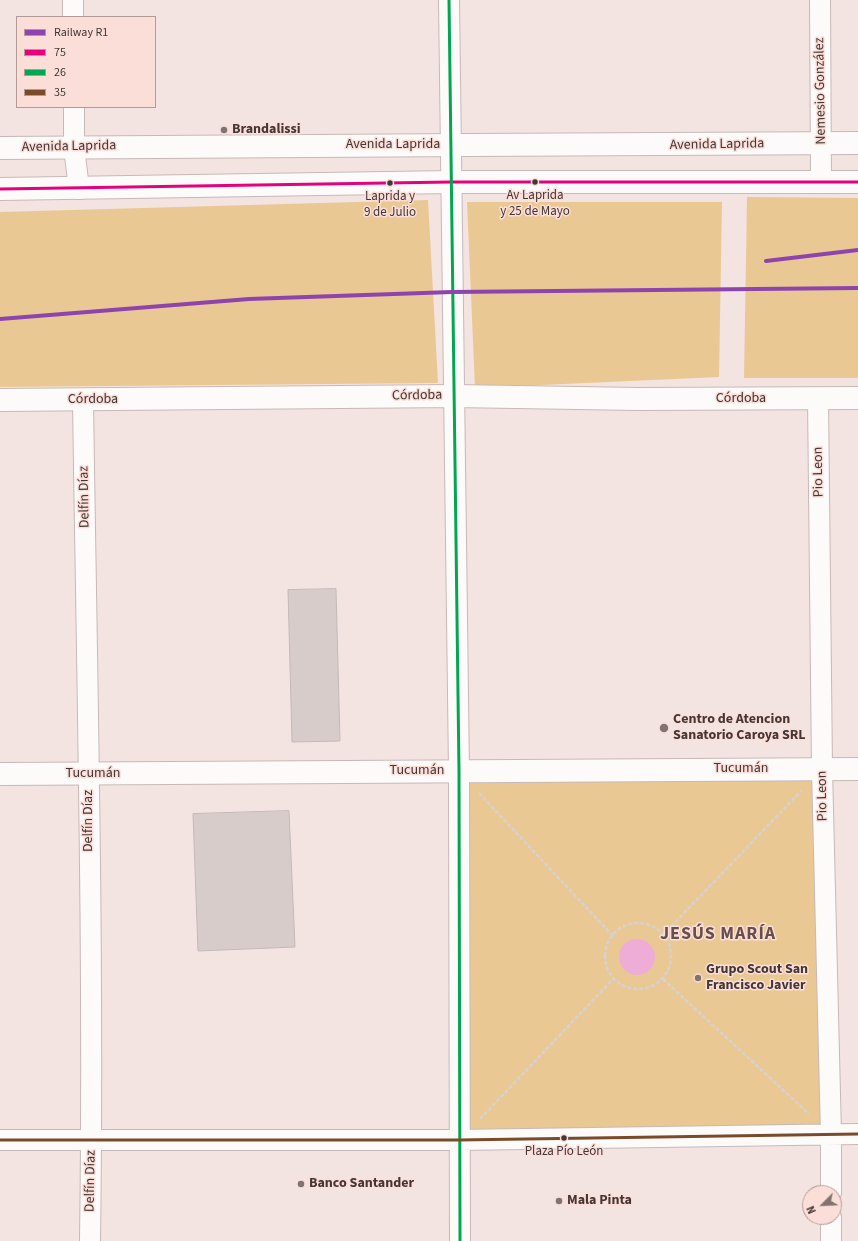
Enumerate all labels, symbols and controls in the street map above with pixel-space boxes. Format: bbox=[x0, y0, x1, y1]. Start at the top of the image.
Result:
legend bbox=[16, 16, 156, 108]
text: Railway R1 bbox=[54, 24, 108, 41]
street label: Nemesio González bbox=[812, 37, 830, 145]
text: 75 bbox=[54, 44, 66, 61]
text: 26 bbox=[54, 64, 66, 81]
text: 35 bbox=[54, 84, 66, 101]
place label: Brandalissi bbox=[232, 122, 301, 138]
marker: Brandalissi bbox=[219, 125, 229, 135]
street label: Avenida Laprida bbox=[670, 136, 764, 154]
street label: Avenida Laprida bbox=[346, 137, 440, 153]
street label: Avenida Laprida bbox=[22, 138, 116, 156]
marker: Av Laprida y 25 de Mayo bbox=[530, 177, 540, 187]
marker: Laprida y 9 de Julio bbox=[385, 178, 395, 188]
place label: Av Laprida y 25 de Mayo bbox=[500, 188, 570, 219]
place label: Laprida y 9 de Julio bbox=[364, 189, 416, 220]
street label: Córdoba bbox=[392, 387, 442, 405]
street label: Córdoba bbox=[716, 391, 766, 407]
street label: Córdoba bbox=[68, 392, 118, 408]
street label: Pio Leon bbox=[810, 447, 828, 497]
street label: Delfín Díaz bbox=[76, 466, 94, 528]
place label: Centro de Atencion Sanatorio Caroya SRL bbox=[673, 712, 806, 744]
marker: Centro de Atencion Sanatorio Caroya SRL bbox=[658, 722, 670, 734]
street label: Tucumán bbox=[714, 761, 768, 777]
street label: Tucumán bbox=[390, 763, 444, 779]
street label: Tucumán bbox=[66, 766, 120, 782]
street label: Pio Leon bbox=[814, 771, 832, 821]
street label: Delfín Díaz bbox=[81, 790, 97, 852]
district label: JESÚS MARÍA bbox=[660, 924, 776, 946]
place label: Grupo Scout San Francisco Javier bbox=[706, 962, 808, 994]
marker: Grupo Scout San Francisco Javier bbox=[693, 973, 703, 983]
marker: Plaza Pío León bbox=[559, 1133, 569, 1143]
place label: Plaza Pío León bbox=[525, 1144, 603, 1160]
street label: Delfín Díaz bbox=[82, 1150, 100, 1212]
place label: Banco Santander bbox=[309, 1176, 414, 1192]
marker: Banco Santander bbox=[296, 1179, 306, 1189]
north arrow bbox=[802, 1185, 842, 1225]
place label: Mala Pinta bbox=[567, 1193, 632, 1209]
marker: Mala Pinta bbox=[554, 1196, 564, 1206]
text: N bbox=[803, 1203, 820, 1216]

